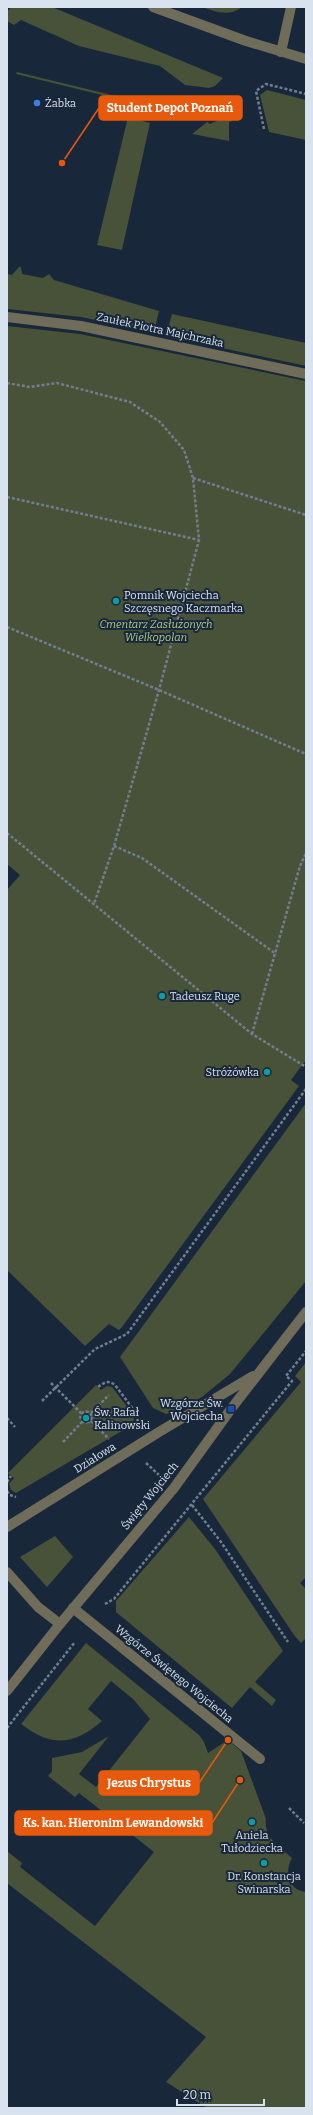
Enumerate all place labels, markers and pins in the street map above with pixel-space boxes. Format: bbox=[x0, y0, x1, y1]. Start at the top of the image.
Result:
place label: Żabka bbox=[45, 96, 76, 110]
callout: Student Depot Poznań bbox=[99, 96, 242, 120]
marker: Żabka bbox=[32, 98, 42, 108]
place label: Pomnik Wojciecha Szczęsnego Kaczmarka bbox=[124, 589, 243, 615]
marker: Pomnik Wojciecha Szczęsnego Kaczmarka bbox=[111, 596, 121, 606]
place label: Tadeusz Ruge bbox=[170, 990, 240, 1003]
marker: Tadeusz Ruge bbox=[157, 991, 167, 1001]
place label: Stróżówka bbox=[206, 1066, 259, 1079]
marker: Stróżówka bbox=[262, 1067, 272, 1077]
place label: Wzgórze Św. Wojciecha bbox=[160, 1396, 223, 1423]
marker: Wzgórze Św. Wojciecha bbox=[226, 1404, 236, 1414]
place label: Św. Rafał Kalinowski bbox=[94, 1405, 151, 1432]
marker: Św. Rafał Kalinowski bbox=[81, 1413, 91, 1423]
callout: Jezus Chrystus bbox=[99, 1771, 199, 1795]
callout: Ks. kan. Hieronim Lewandowski bbox=[15, 1811, 212, 1835]
marker: Aniela Tułodziecka bbox=[247, 1817, 257, 1827]
place label: Aniela Tułodziecka bbox=[221, 1829, 283, 1855]
marker: Dr. Konstancja Swinarska bbox=[259, 1858, 269, 1868]
place label: Dr. Konstancja Swinarska bbox=[227, 1870, 301, 1896]

